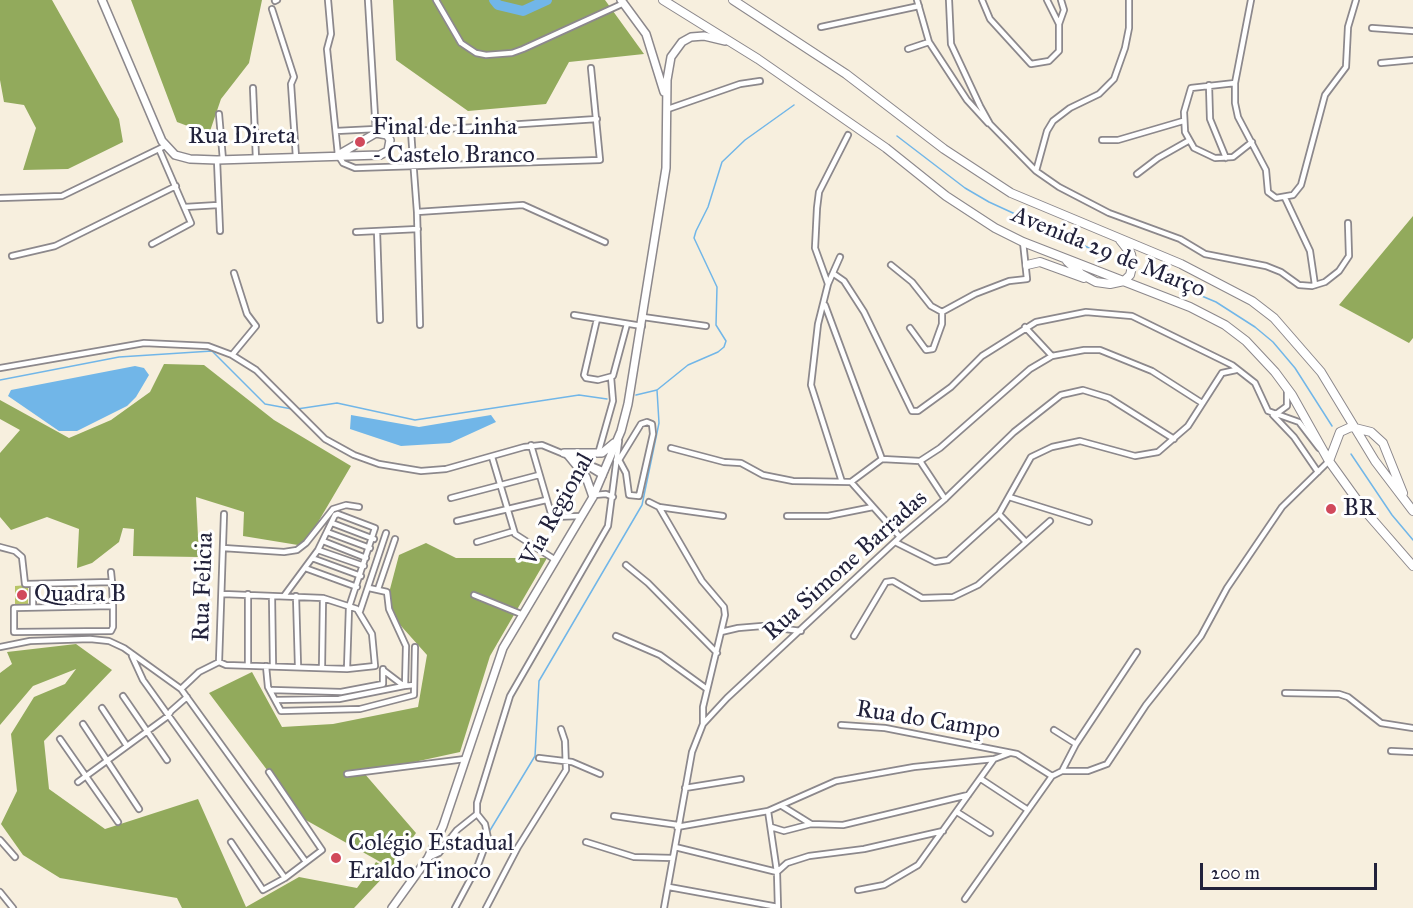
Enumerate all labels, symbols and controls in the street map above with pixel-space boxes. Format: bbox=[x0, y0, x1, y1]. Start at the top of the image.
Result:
place label: Final de Linha - Castelo Branco bbox=[372, 114, 535, 170]
street label: Rua Direta bbox=[188, 123, 296, 151]
marker: Final de Linha - Castelo Branco bbox=[353, 135, 367, 149]
street label: Avenida 29 de Março bbox=[1007, 201, 1209, 305]
street label: Via Regional bbox=[515, 448, 601, 572]
street label: Rua Simone Barradas bbox=[758, 485, 934, 647]
place label: BR bbox=[1343, 495, 1376, 523]
marker: BR bbox=[1324, 502, 1338, 516]
street label: Rua Felicia bbox=[188, 532, 220, 642]
place label: Quadra B bbox=[34, 581, 126, 609]
marker: Quadra B bbox=[15, 588, 29, 602]
street label: Rua do Campo bbox=[854, 695, 1002, 747]
place label: Colégio Estadual Eraldo Tinoco bbox=[348, 830, 514, 886]
marker: Colégio Estadual Eraldo Tinoco bbox=[329, 851, 343, 865]
scale bar bbox=[1203, 851, 1380, 889]
text: 200 m bbox=[1211, 862, 1260, 884]

